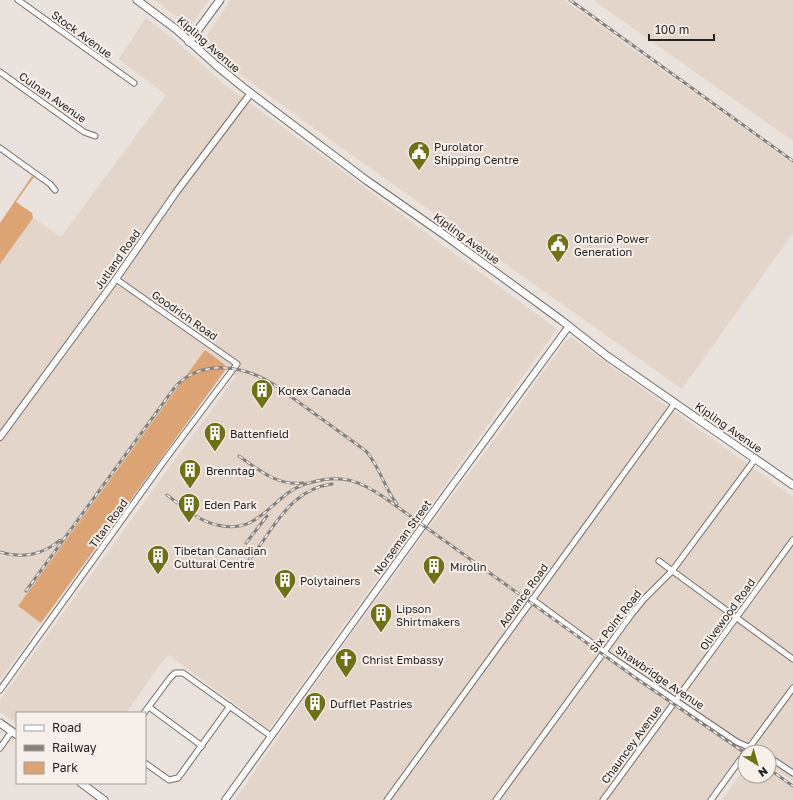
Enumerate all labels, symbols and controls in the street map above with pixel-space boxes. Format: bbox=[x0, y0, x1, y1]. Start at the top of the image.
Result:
street label: Stock Avenue bbox=[49, 8, 115, 60]
street label: Kipling Avenue bbox=[175, 13, 243, 75]
scale bar bbox=[649, 16, 714, 42]
text: 100 m bbox=[655, 22, 689, 37]
street label: Culnan Avenue bbox=[17, 69, 89, 125]
public building icon: Purolator Shipping Centre bbox=[406, 139, 432, 172]
place label: Purolator Shipping Centre bbox=[434, 140, 519, 166]
street label: Kipling Avenue bbox=[431, 210, 503, 266]
street label: Jutland Road bbox=[92, 227, 142, 291]
public building icon: Ontario Power Generation bbox=[545, 231, 571, 264]
place label: Ontario Power Generation bbox=[574, 232, 650, 258]
street label: Goodrich Road bbox=[150, 287, 220, 343]
building icon: Korex Canada bbox=[249, 377, 275, 410]
place label: Korex Canada bbox=[278, 384, 351, 397]
street label: Kipling Avenue bbox=[693, 399, 765, 455]
building icon: Battenfield bbox=[202, 420, 228, 453]
place label: Battenfield bbox=[230, 427, 289, 440]
building icon: Brenntag bbox=[177, 457, 203, 490]
place label: Brenntag bbox=[206, 464, 255, 477]
building icon: Eden Park bbox=[176, 491, 202, 524]
street label: Titan Road bbox=[86, 496, 130, 550]
street label: Norseman Street bbox=[370, 497, 434, 577]
place label: Eden Park bbox=[204, 498, 257, 511]
building icon: Tibetan Canadian Cultural Centre bbox=[145, 543, 171, 576]
place label: Tibetan Canadian Cultural Centre bbox=[174, 544, 266, 570]
building icon: Mirolin bbox=[421, 553, 447, 586]
place label: Mirolin bbox=[450, 560, 486, 573]
street label: Advance Road bbox=[496, 561, 550, 629]
building icon: Polytainers bbox=[272, 567, 298, 600]
place label: Polytainers bbox=[300, 574, 360, 587]
street label: Olivewood Road bbox=[697, 576, 757, 652]
street label: Six Point Road bbox=[586, 587, 644, 655]
building icon: Lipson Shirtmakers bbox=[368, 601, 394, 634]
place label: Lipson Shirtmakers bbox=[396, 602, 460, 628]
street label: Shawbridge Avenue bbox=[613, 642, 707, 712]
church icon: Christ Embassy bbox=[333, 646, 359, 679]
place label: Christ Embassy bbox=[362, 653, 444, 666]
building icon: Dufflet Pastries bbox=[302, 690, 328, 723]
place label: Dufflet Pastries bbox=[330, 697, 413, 710]
street label: Chauncey Avenue bbox=[598, 702, 664, 786]
legend bbox=[16, 712, 146, 784]
text: Road bbox=[52, 720, 81, 735]
text: Railway bbox=[52, 740, 97, 755]
north arrow bbox=[737, 744, 777, 784]
text: Park bbox=[52, 760, 78, 775]
text: N bbox=[756, 765, 771, 780]

